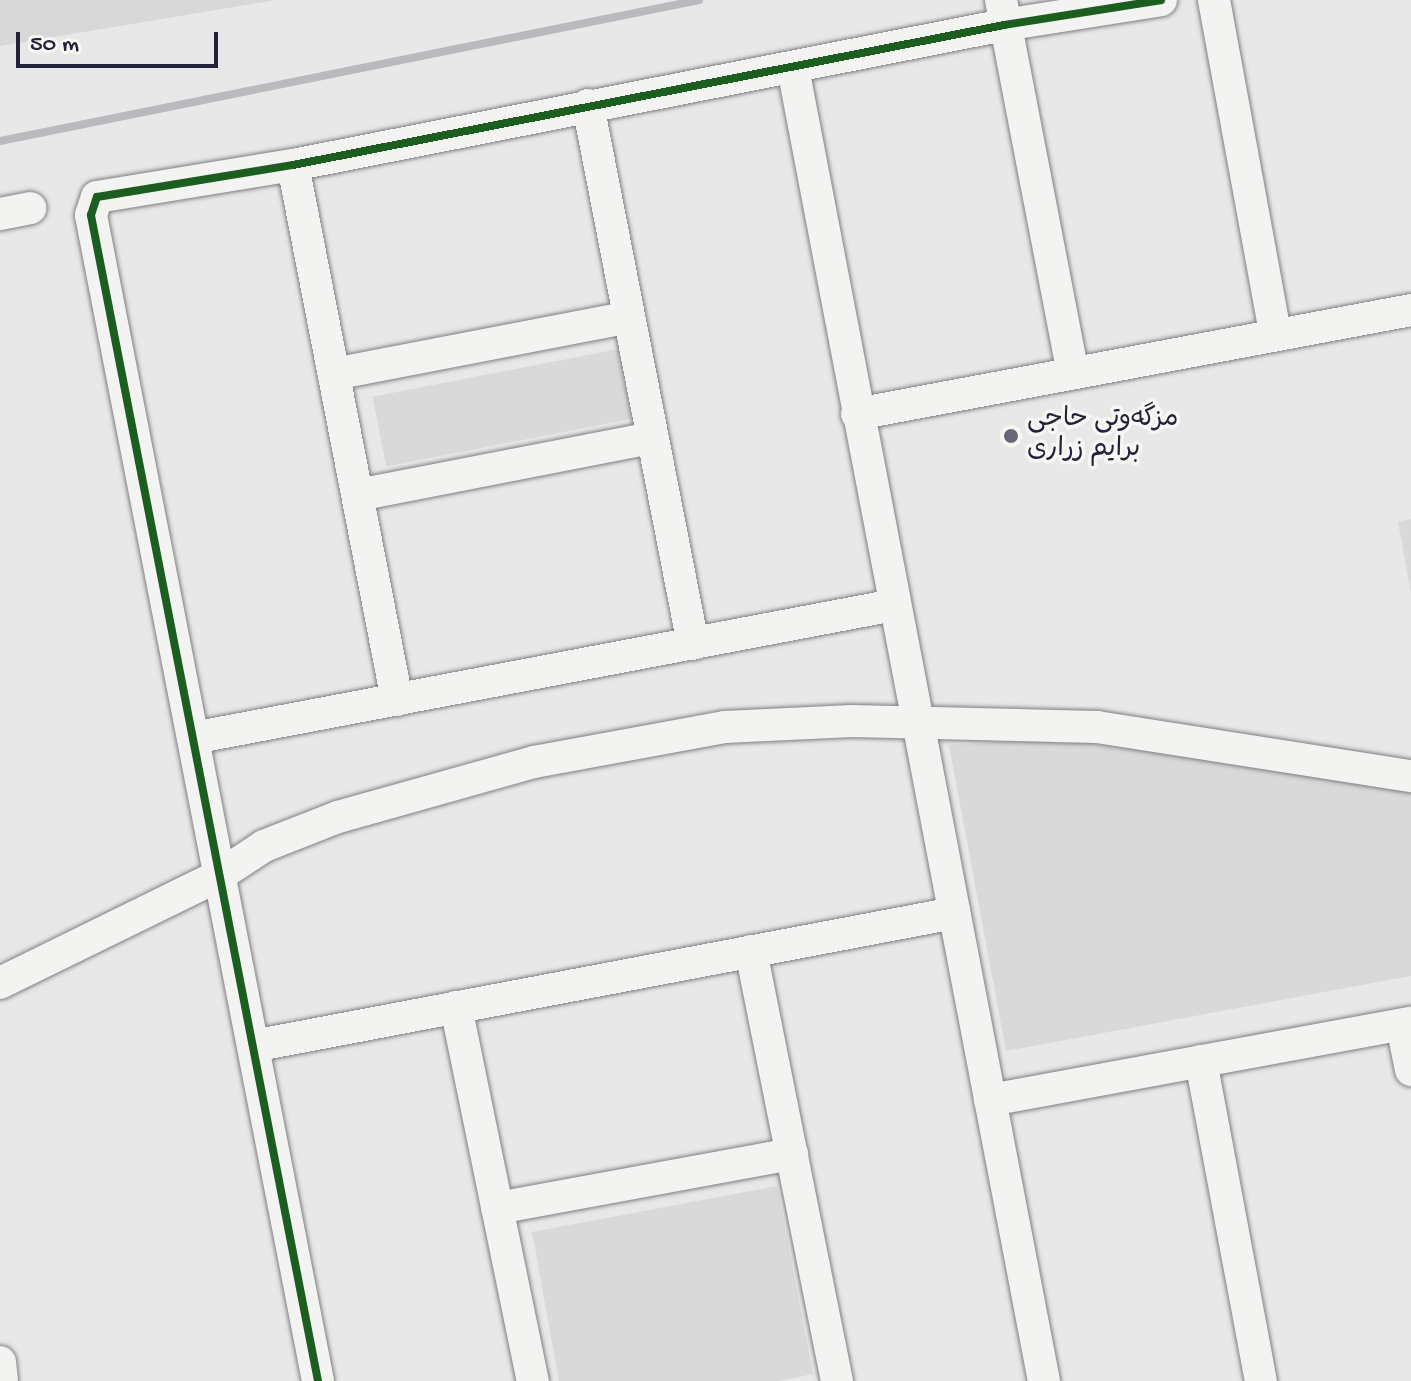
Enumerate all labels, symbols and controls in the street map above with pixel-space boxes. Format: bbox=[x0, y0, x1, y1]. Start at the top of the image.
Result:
scale bar bbox=[20, 16, 222, 66]
text: 50 m bbox=[30, 31, 79, 60]
place label: مزگەوتی حاجی برایم زراری bbox=[1027, 405, 1178, 466]
marker: مزگەوتی حاجی برایم زراری bbox=[1002, 427, 1020, 445]

